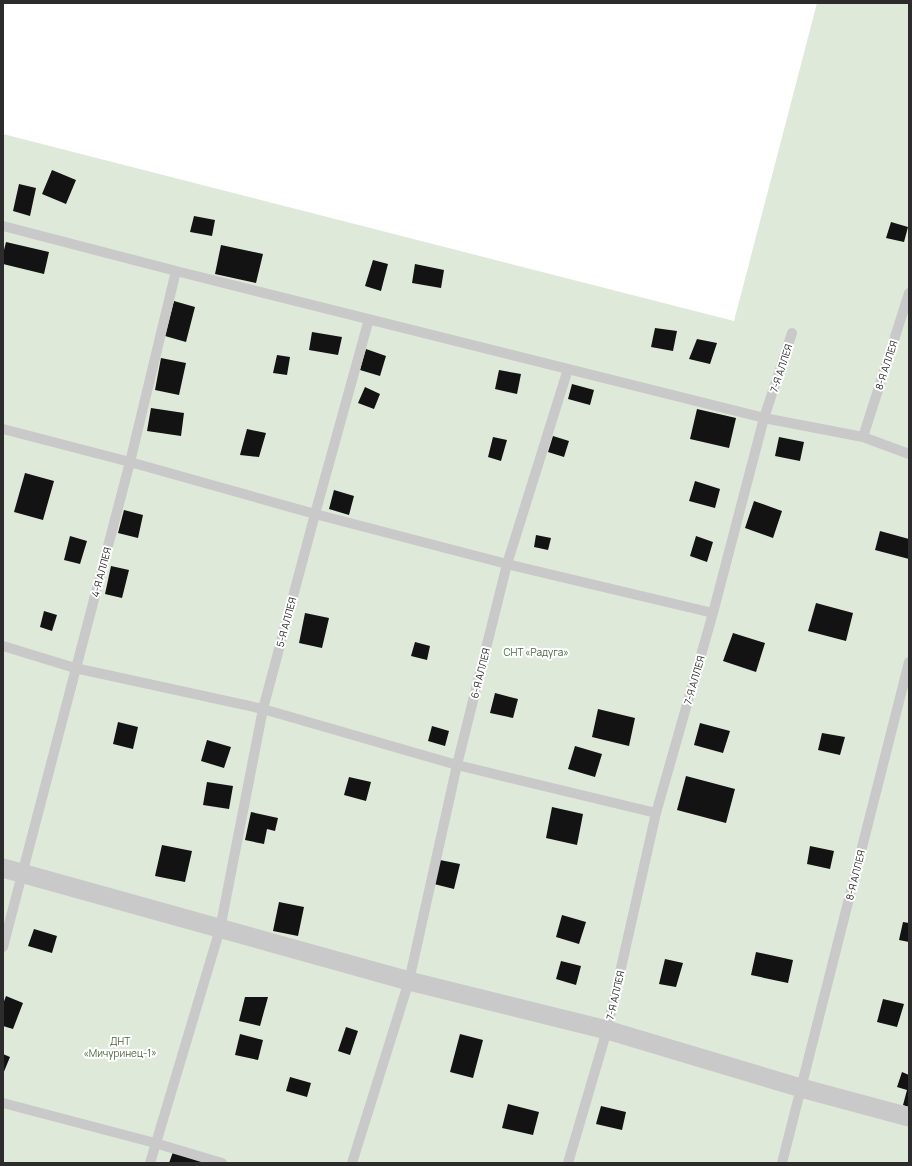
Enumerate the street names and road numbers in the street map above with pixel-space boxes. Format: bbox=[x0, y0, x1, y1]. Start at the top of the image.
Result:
street label: 8-Я АЛЛЕЯ bbox=[871, 339, 901, 391]
street label: 7-Я АЛЛЕЯ bbox=[767, 342, 795, 394]
street label: 4-Я АЛЛЕЯ bbox=[88, 546, 114, 598]
street label: 5-Я АЛЛЕЯ bbox=[273, 596, 299, 648]
street label: 6-Я АЛЛЕЯ bbox=[467, 646, 493, 700]
street label: 7-Я АЛЛЕЯ bbox=[680, 654, 708, 706]
street label: 8-Я АЛЛЕЯ bbox=[842, 849, 868, 901]
street label: 7-Я АЛЛЕЯ bbox=[603, 969, 627, 1021]

